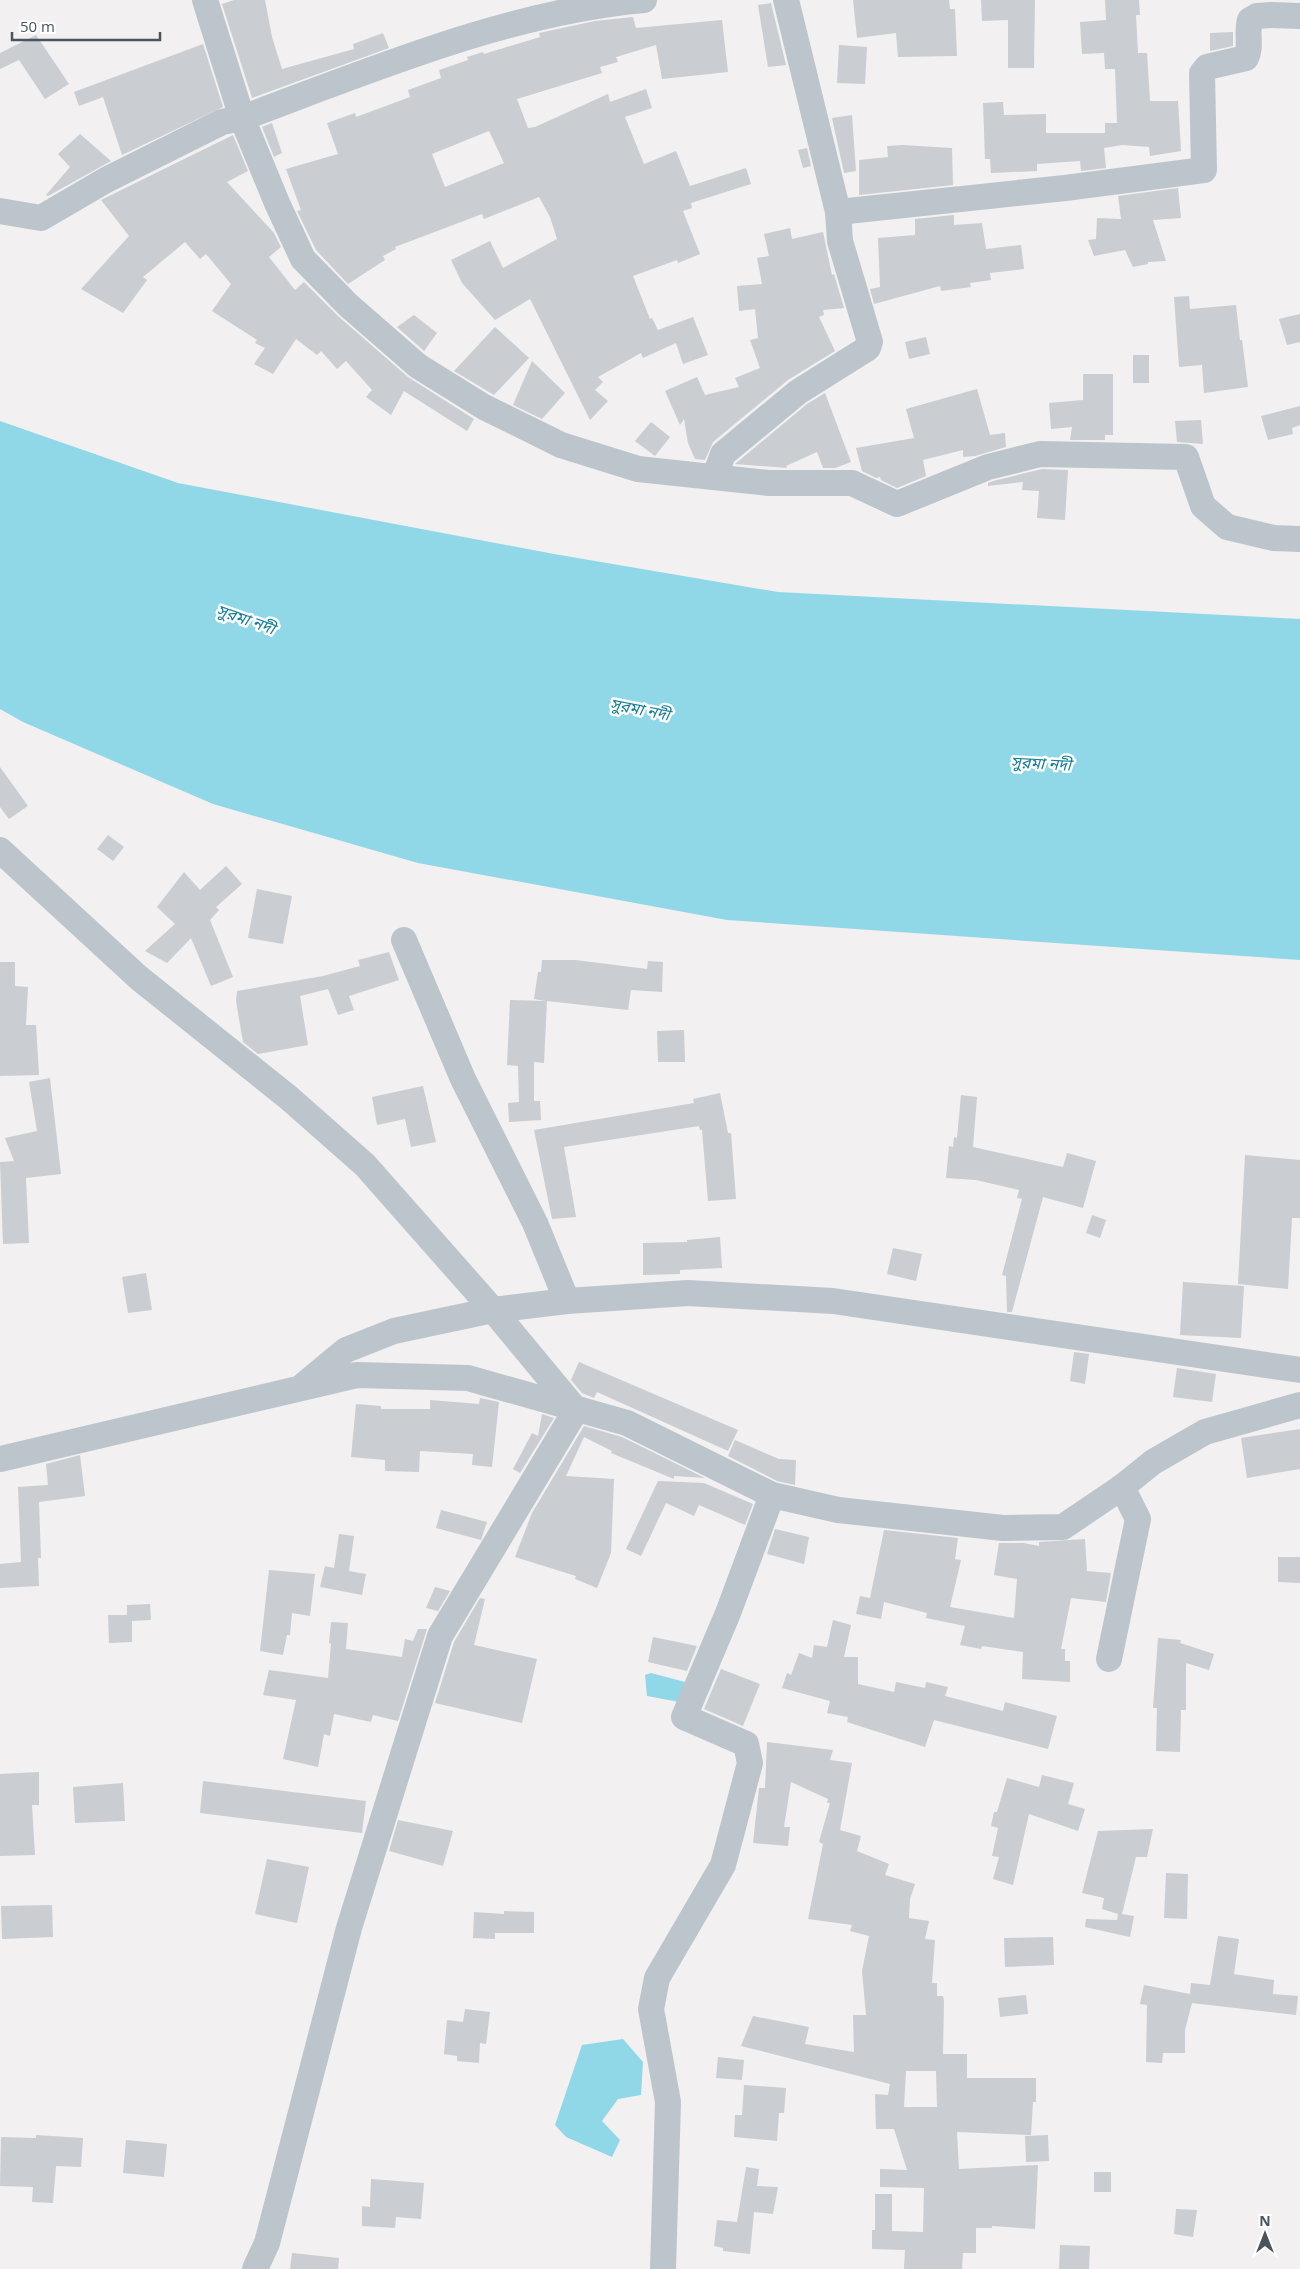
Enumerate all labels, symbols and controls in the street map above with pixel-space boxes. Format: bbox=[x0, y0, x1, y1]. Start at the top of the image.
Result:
scale bar bbox=[12, 10, 160, 42]
text: 50 m bbox=[20, 16, 55, 36]
water label: সুরমা নদী bbox=[214, 599, 281, 640]
water label: সুরমা নদী bbox=[608, 692, 674, 726]
water label: সুরমা নদী bbox=[1010, 750, 1074, 776]
north arrow bbox=[1240, 2209, 1290, 2259]
text: N bbox=[1259, 2211, 1271, 2230]

